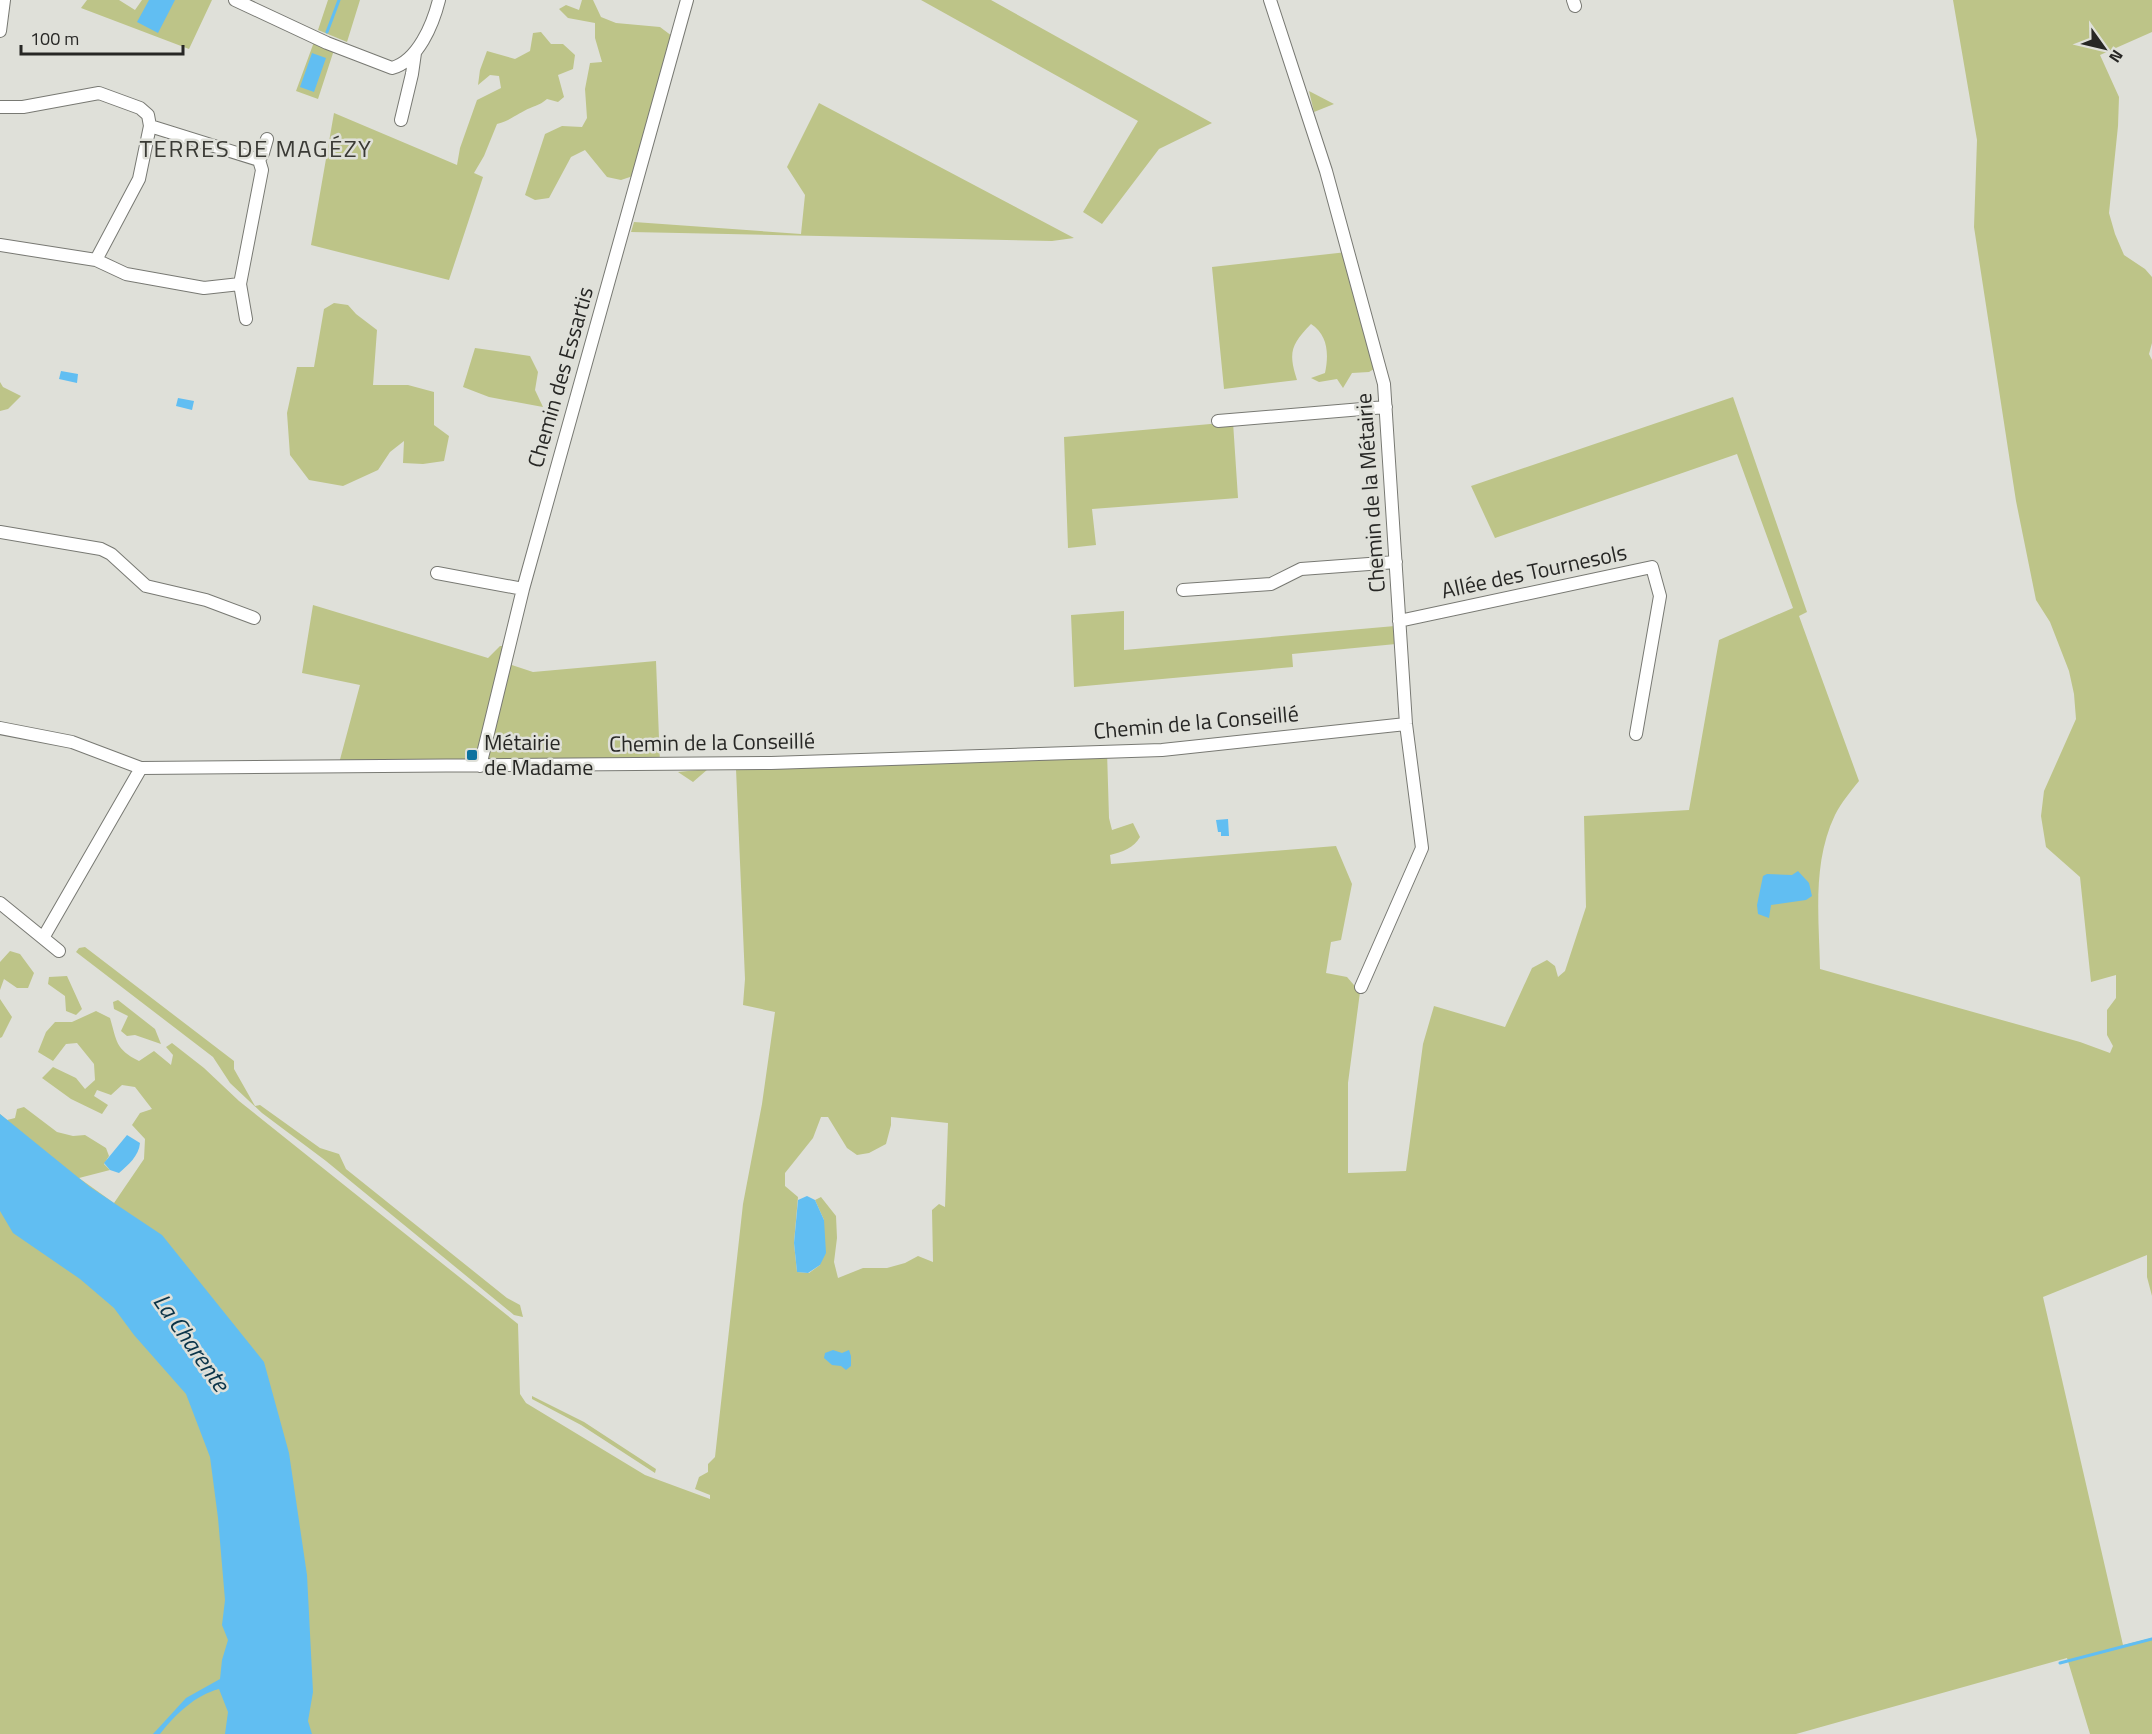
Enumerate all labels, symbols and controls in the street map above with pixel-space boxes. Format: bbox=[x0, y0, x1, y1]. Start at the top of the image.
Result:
scale bar bbox=[21, 18, 183, 56]
north arrow bbox=[2074, 18, 2134, 78]
text: 100 m bbox=[30, 25, 79, 52]
text: N bbox=[2103, 45, 2129, 68]
district label: TERRES DE MAGÉZY bbox=[140, 130, 373, 166]
street label: Chemin des Essartis bbox=[518, 283, 602, 471]
street label: Chemin de la Métairie bbox=[1346, 392, 1394, 594]
street label: Allée des Tournesols bbox=[1438, 535, 1630, 607]
street label: Chemin de la Conseillé bbox=[1092, 696, 1300, 748]
street label: Chemin de la Conseillé bbox=[609, 723, 815, 761]
place label: Métairie de Madame bbox=[484, 725, 593, 784]
marker: Métairie de Madame bbox=[465, 748, 479, 762]
water label: La Charente bbox=[145, 1286, 240, 1400]

